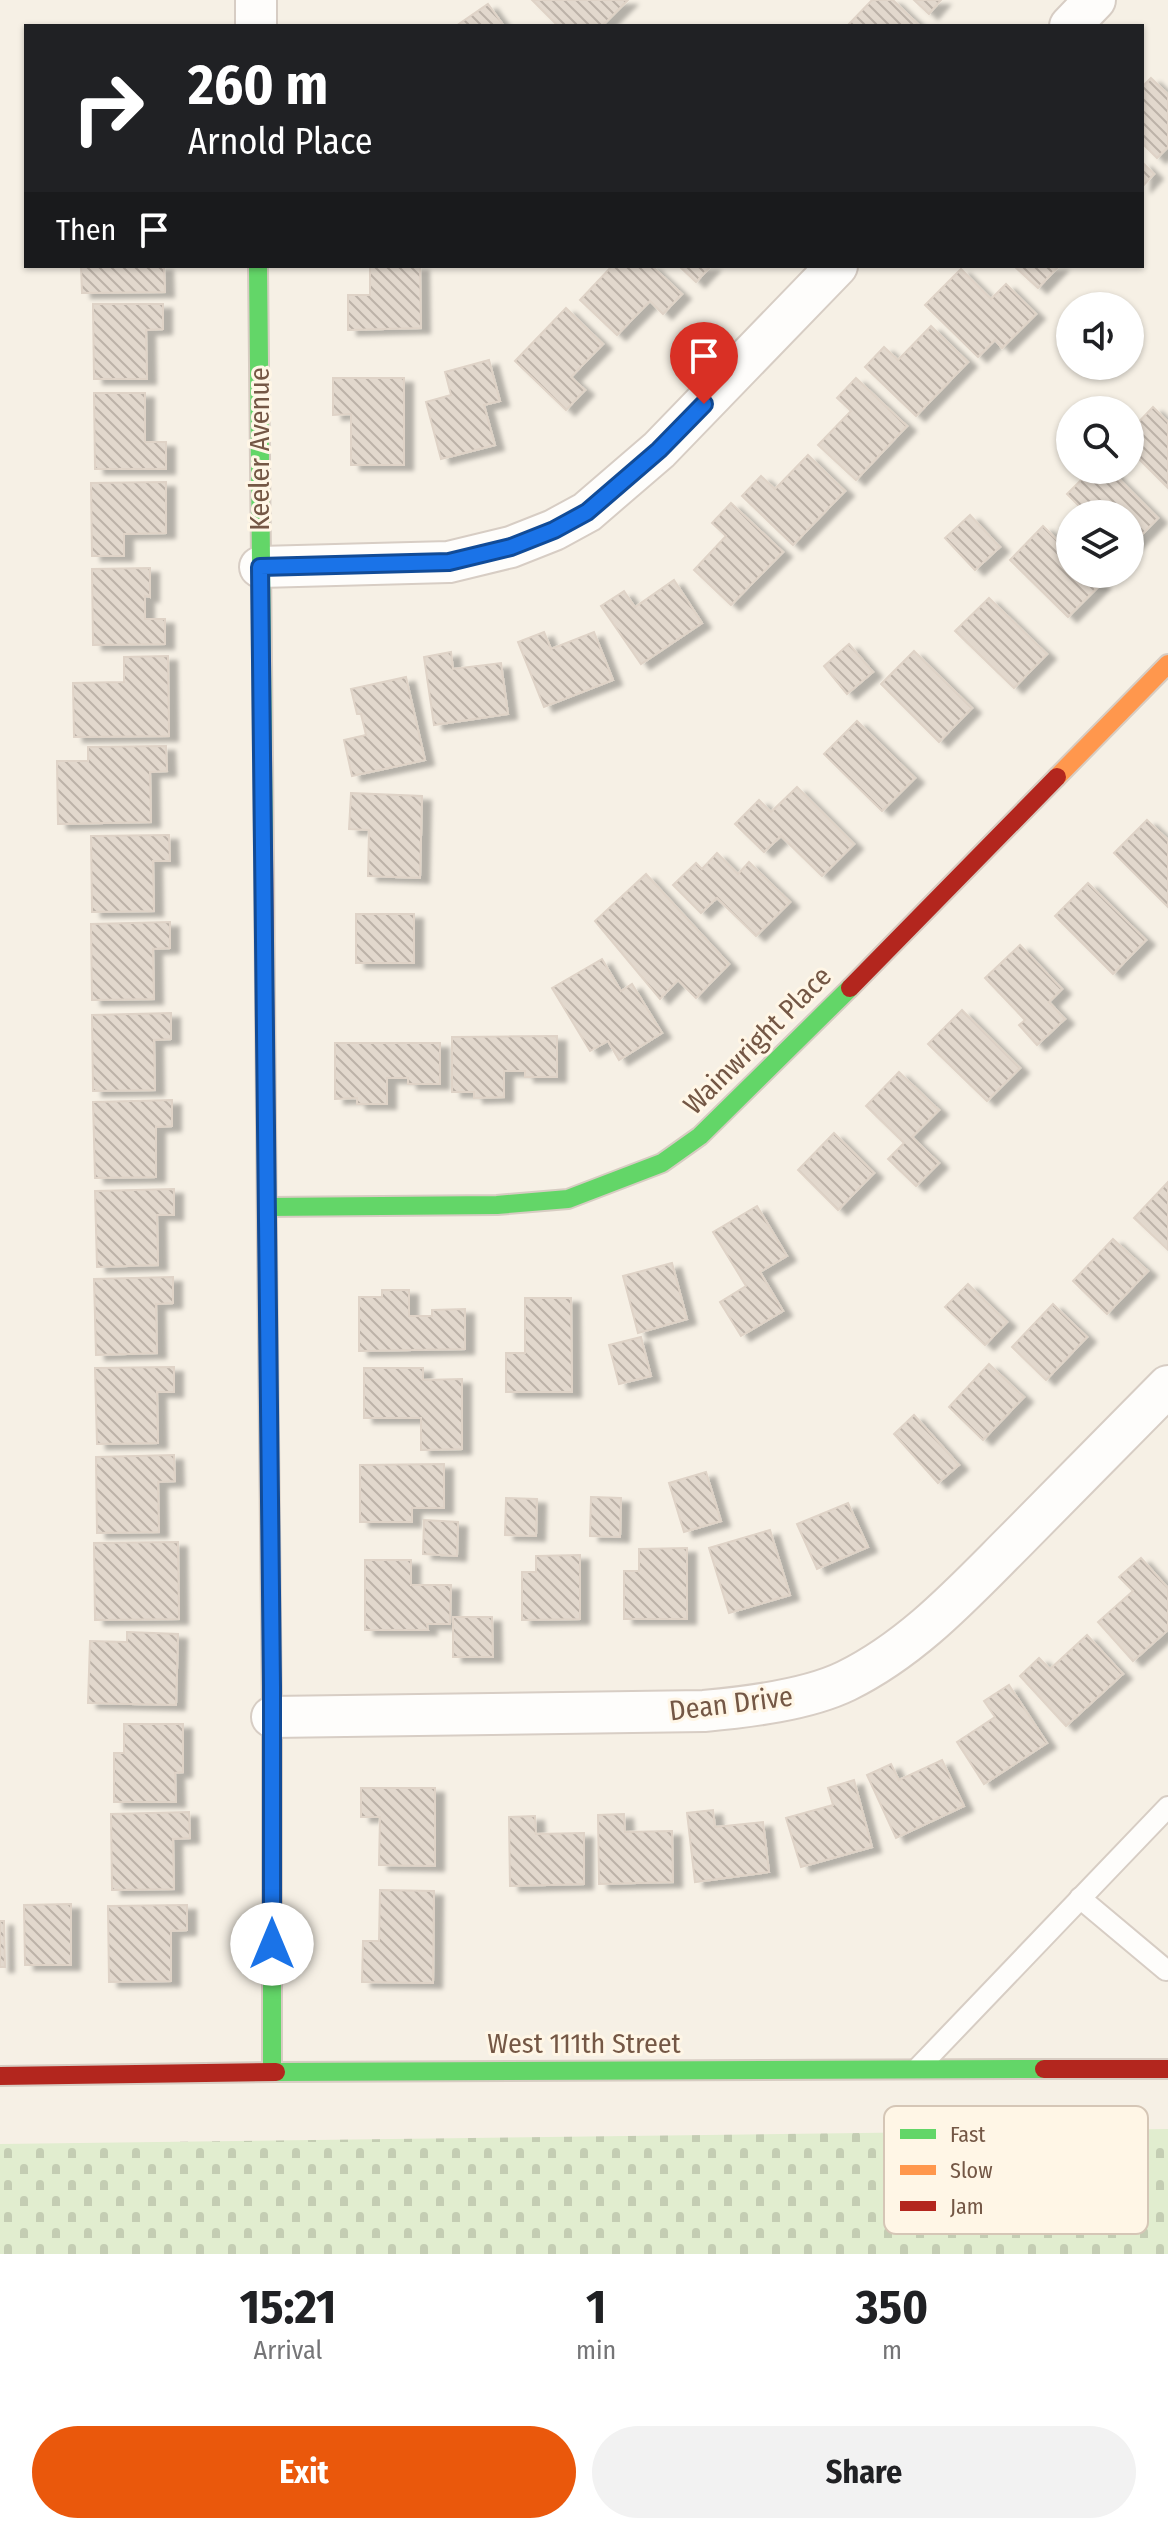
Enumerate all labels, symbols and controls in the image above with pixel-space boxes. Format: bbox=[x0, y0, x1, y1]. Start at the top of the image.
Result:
text: 260 m bbox=[188, 52, 328, 119]
icon: right bbox=[56, 56, 160, 160]
text: Arnold Place bbox=[188, 120, 372, 164]
icon: arrive bbox=[132, 208, 176, 252]
text: Then bbox=[56, 212, 116, 248]
map controls bbox=[1056, 292, 1144, 588]
button: sound bbox=[1056, 292, 1144, 380]
pin bbox=[670, 322, 738, 404]
icon: arrive bbox=[682, 334, 726, 378]
street label: Keeler Avenue bbox=[243, 367, 276, 531]
button: search bbox=[1056, 396, 1144, 484]
button: layers bbox=[1056, 500, 1144, 588]
street label: Wainwright Place bbox=[677, 960, 838, 1121]
street label: Dean Drive bbox=[667, 1680, 795, 1727]
position arrow bbox=[230, 1902, 314, 1986]
street label: West 111th Street bbox=[487, 2027, 682, 2060]
legend bbox=[884, 2106, 1148, 2234]
text: Fast bbox=[950, 2121, 986, 2148]
text: Slow bbox=[950, 2157, 993, 2184]
text: Jam bbox=[950, 2193, 984, 2220]
text: 15:21 bbox=[240, 2278, 336, 2336]
text: 1 bbox=[586, 2278, 606, 2336]
text: 350 bbox=[856, 2278, 928, 2336]
text: Arrival bbox=[253, 2335, 322, 2366]
text: min bbox=[576, 2335, 616, 2366]
text: m bbox=[882, 2335, 902, 2366]
button: Exit bbox=[32, 2426, 576, 2518]
button: Share bbox=[592, 2426, 1136, 2518]

